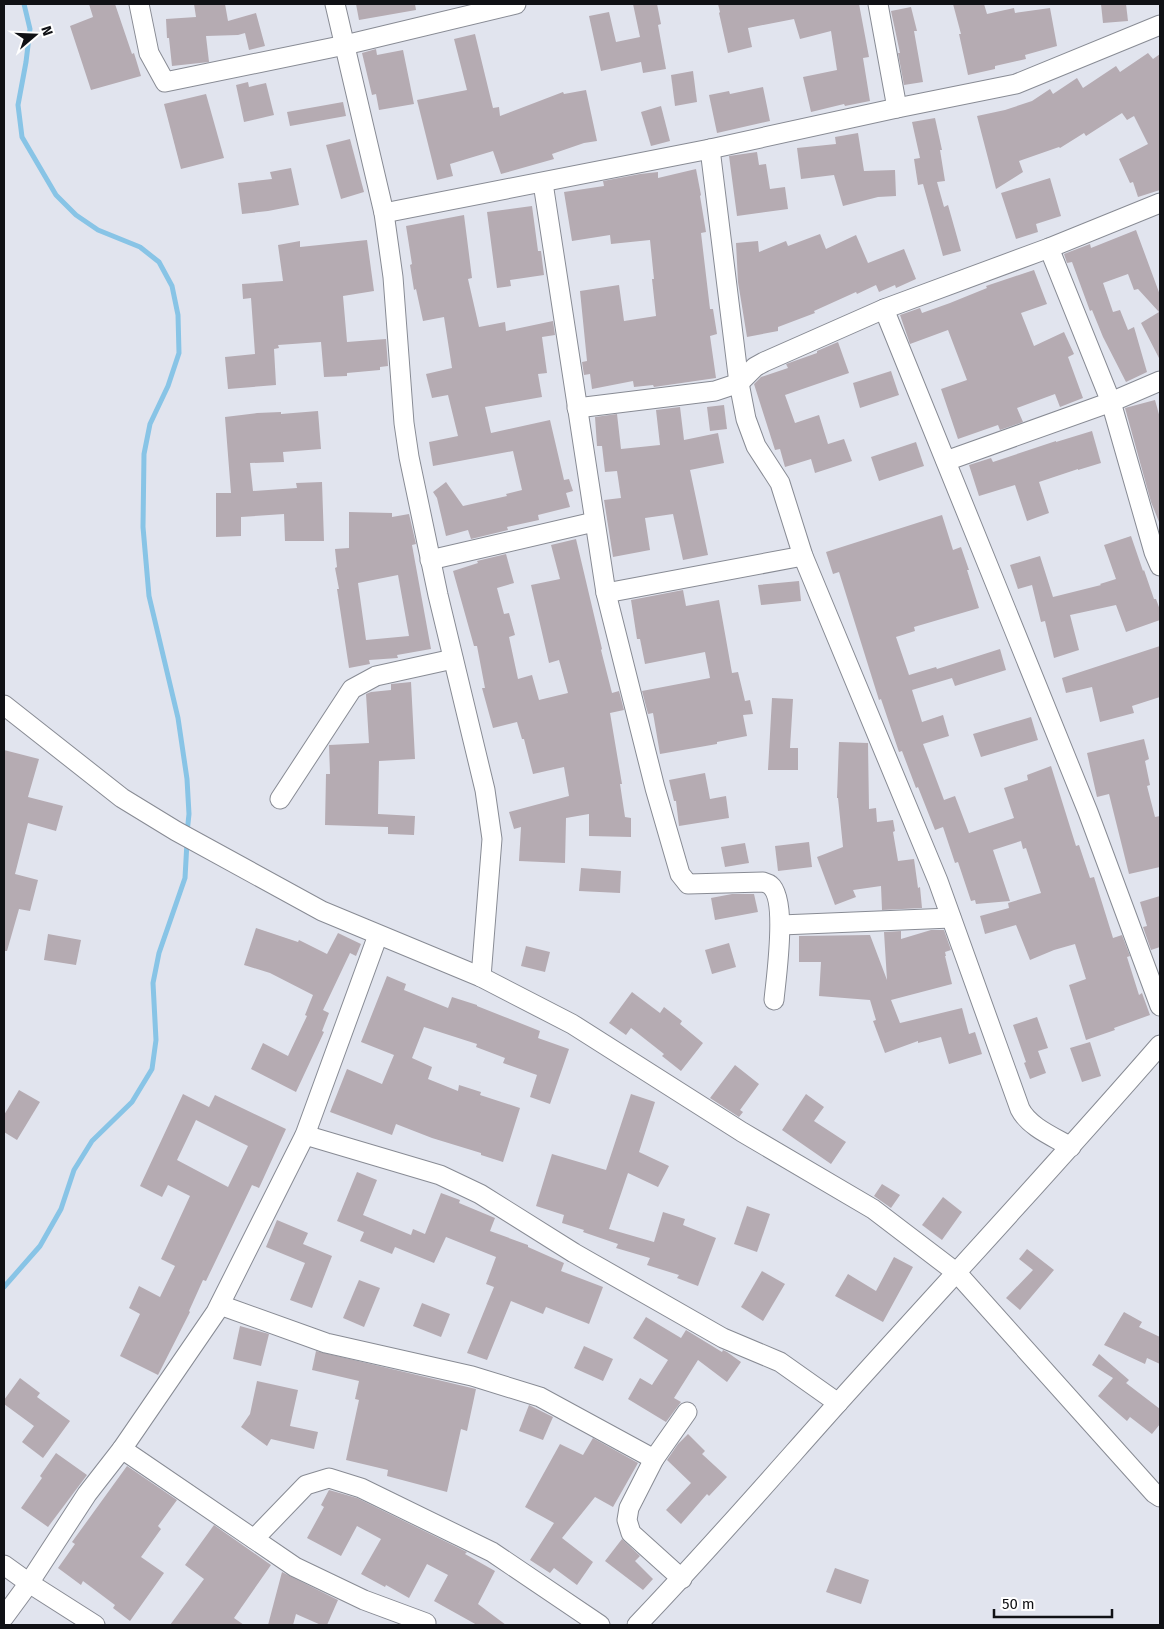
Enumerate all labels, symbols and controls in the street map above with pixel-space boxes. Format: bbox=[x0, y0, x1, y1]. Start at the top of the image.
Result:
north arrow bbox=[10, 10, 60, 60]
text: N bbox=[37, 24, 56, 38]
scale bar bbox=[994, 1586, 1112, 1618]
text: 50 m bbox=[1002, 1595, 1035, 1613]

